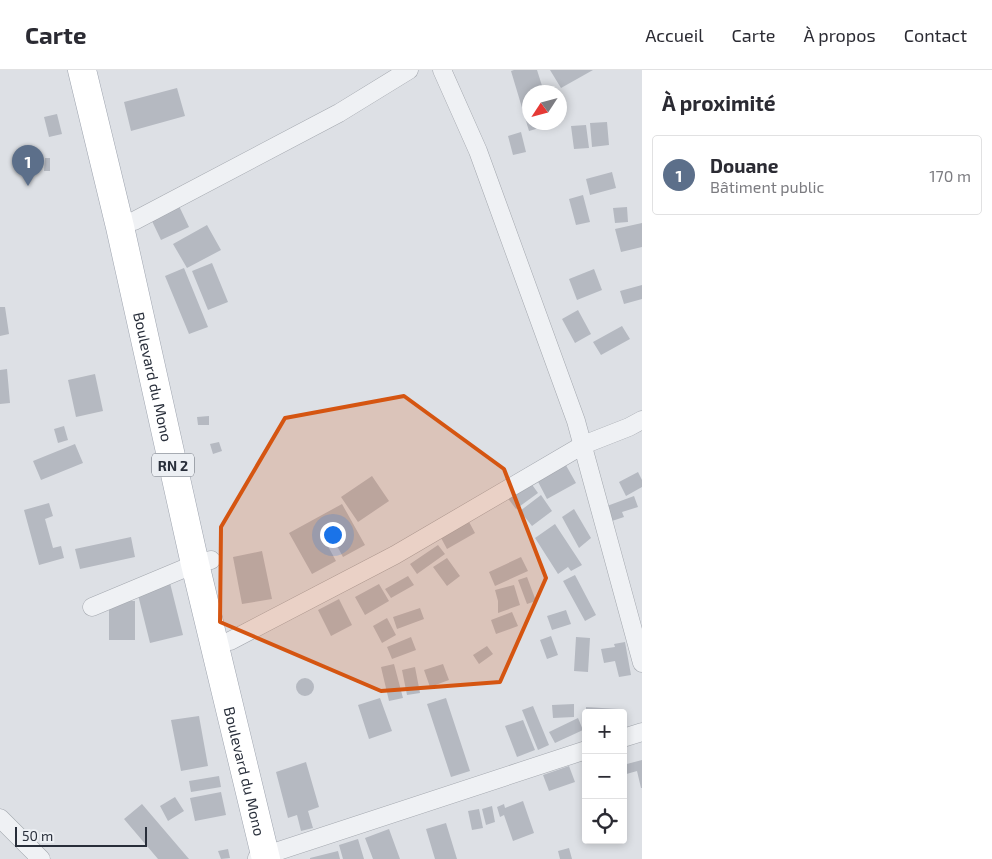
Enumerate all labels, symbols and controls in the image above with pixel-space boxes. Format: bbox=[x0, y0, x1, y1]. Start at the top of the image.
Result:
text: Carte bbox=[25, 20, 86, 49]
text: Accueil bbox=[645, 24, 704, 46]
text: Carte bbox=[732, 24, 775, 46]
text: À propos bbox=[803, 24, 876, 46]
text: Contact bbox=[904, 24, 967, 46]
north arrow bbox=[522, 85, 567, 130]
text: À proximité bbox=[662, 90, 776, 115]
pin: 1 bbox=[12, 145, 44, 186]
text: Douane bbox=[710, 154, 778, 177]
text: 1 bbox=[676, 166, 682, 185]
text: 170 m bbox=[929, 166, 971, 185]
text: Bâtiment public bbox=[710, 177, 824, 196]
street label: Boulevard du Mono bbox=[130, 310, 176, 443]
road number: RN 2 bbox=[152, 454, 194, 476]
your location bbox=[320, 522, 346, 548]
street label: Boulevard du Mono bbox=[221, 705, 269, 838]
map controls bbox=[582, 709, 627, 844]
button: + bbox=[582, 709, 627, 754]
button: − bbox=[582, 754, 627, 799]
button: locate bbox=[582, 799, 627, 844]
scale bar bbox=[15, 824, 148, 847]
text: 50 m bbox=[22, 827, 53, 844]

